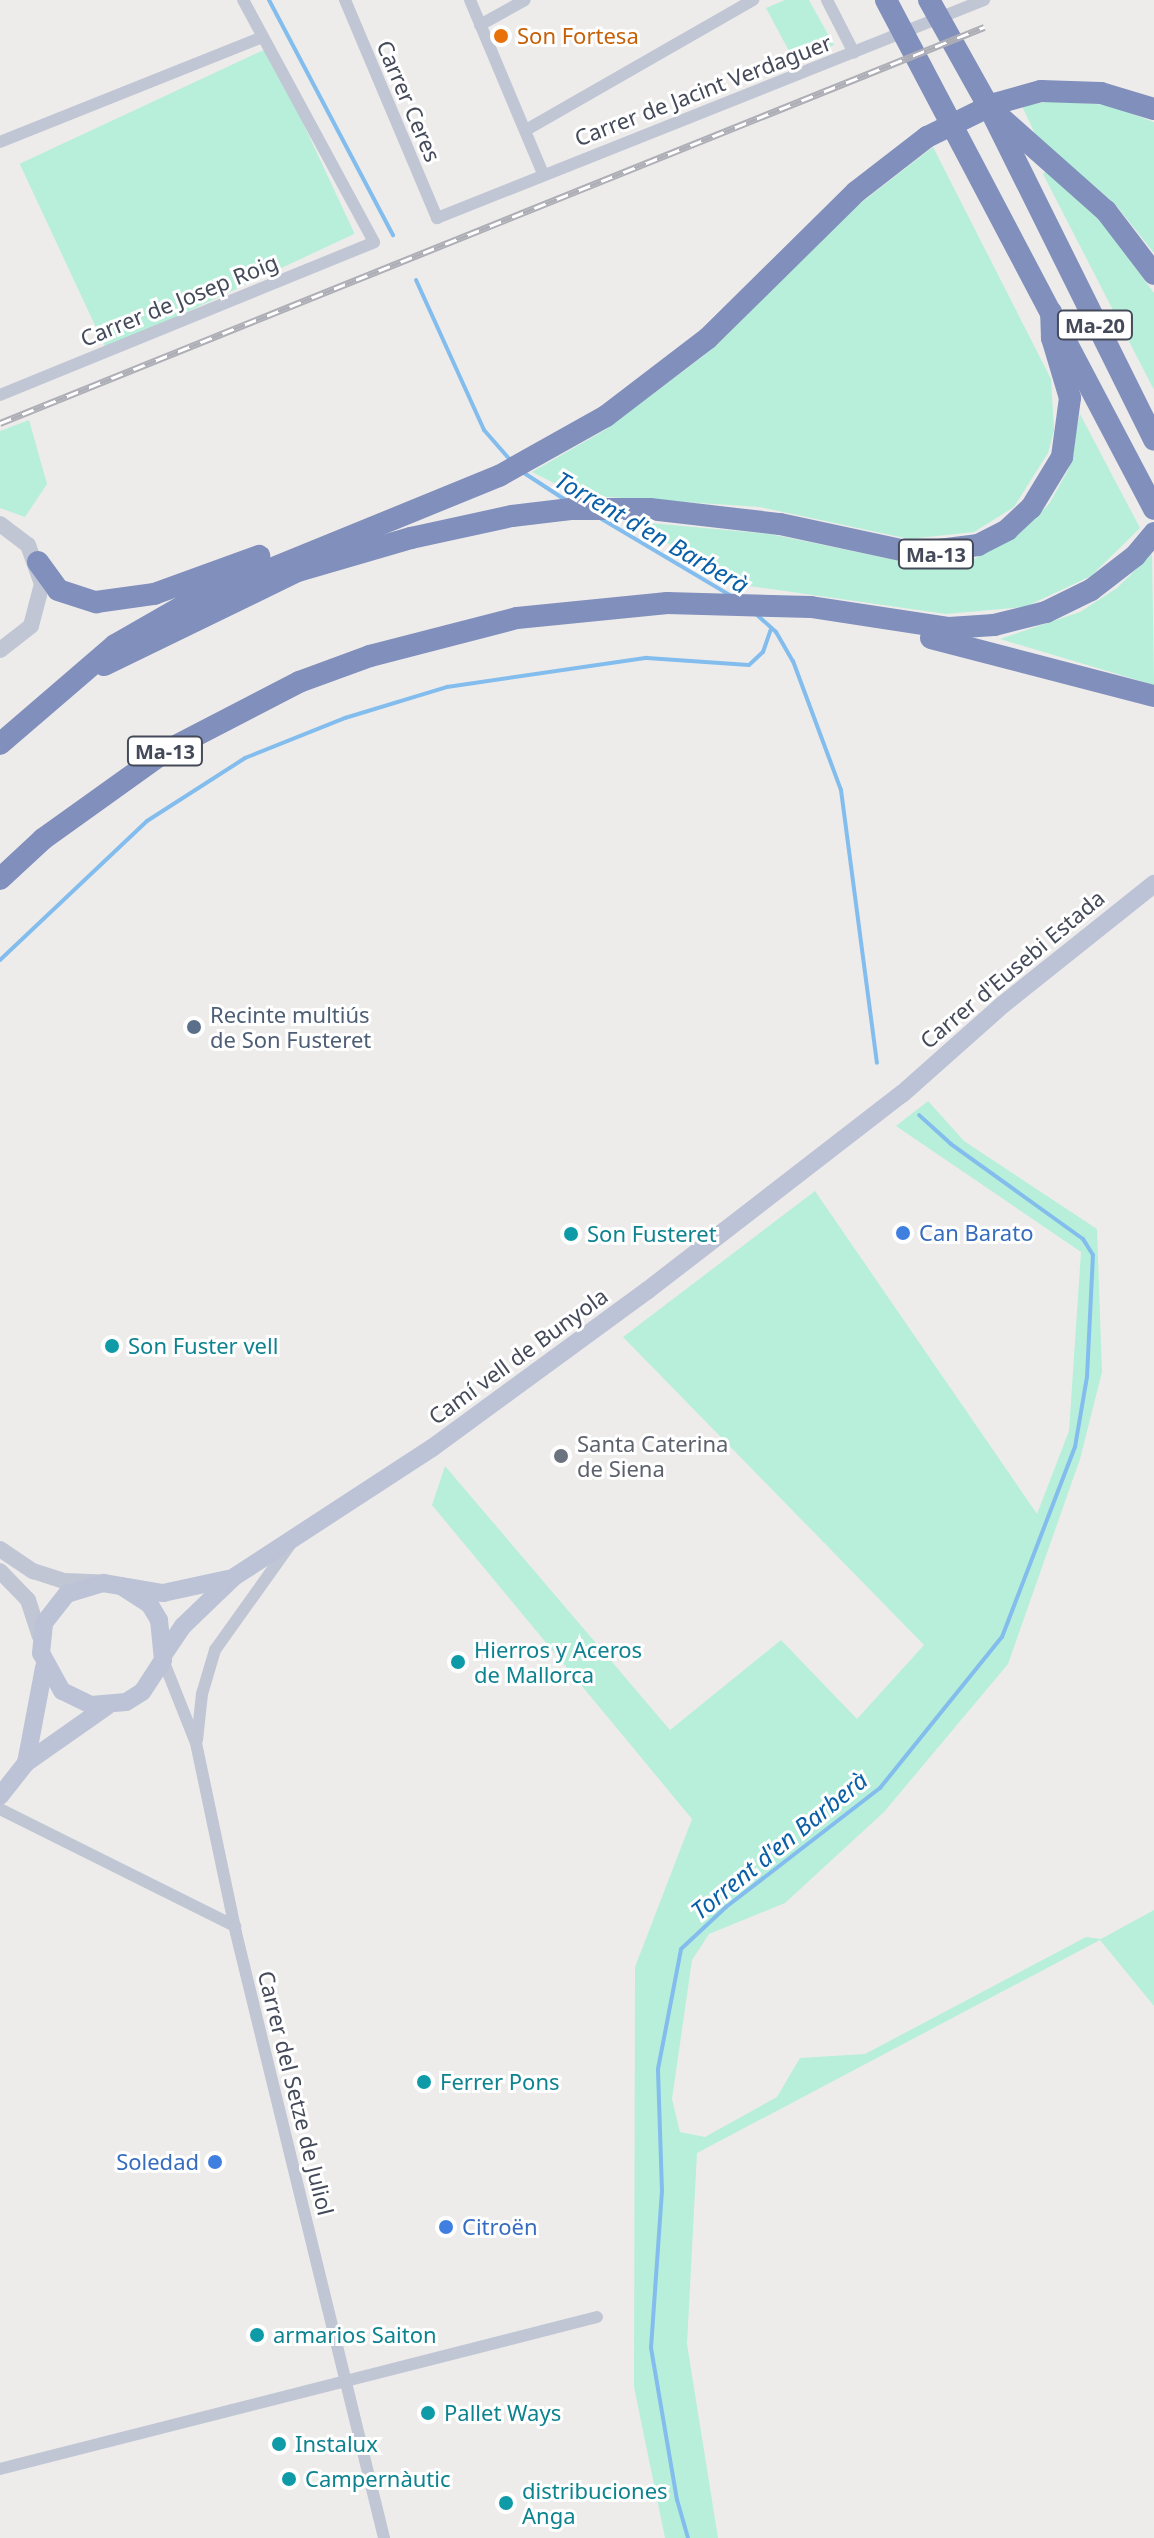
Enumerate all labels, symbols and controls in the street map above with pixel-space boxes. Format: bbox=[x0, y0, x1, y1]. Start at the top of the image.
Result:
place label: Son Fortesa bbox=[517, 23, 639, 49]
marker: Son Fortesa bbox=[492, 27, 510, 45]
street label: Carrer de Jacint Verdaguer bbox=[571, 29, 835, 151]
street label: Carrer Ceres bbox=[372, 36, 446, 166]
street label: Carrer de Josep Roig bbox=[76, 248, 282, 352]
road number: Ma-20 bbox=[1055, 309, 1135, 341]
water label: Torrent d'en Barberà bbox=[550, 465, 754, 599]
road number: Ma-13 bbox=[896, 538, 976, 570]
road number: Ma-13 bbox=[125, 735, 205, 767]
street label: Carrer d'Eusebi Estada bbox=[915, 884, 1109, 1054]
place label: Recinte multiús de Son Fusteret bbox=[210, 1001, 371, 1052]
marker: Recinte multiús de Son Fusteret bbox=[185, 1018, 203, 1036]
place label: Can Barato bbox=[919, 1220, 1033, 1246]
place label: Son Fusteret bbox=[587, 1221, 717, 1247]
marker: Can Barato bbox=[894, 1224, 912, 1242]
marker: Son Fusteret bbox=[562, 1225, 580, 1243]
street label: Camí vell de Bunyola bbox=[423, 1282, 613, 1430]
place label: Son Fuster vell bbox=[128, 1333, 278, 1359]
marker: Son Fuster vell bbox=[103, 1337, 121, 1355]
place label: Santa Caterina de Siena bbox=[577, 1430, 728, 1482]
marker: Santa Caterina de Siena bbox=[552, 1447, 570, 1465]
place label: Hierros y Aceros de Mallorca bbox=[474, 1636, 642, 1688]
marker: Hierros y Aceros de Mallorca bbox=[449, 1653, 467, 1671]
water label: Torrent d'en Barberà bbox=[685, 1765, 873, 1925]
street label: Carrer del Setze de Juliol bbox=[253, 1968, 339, 2218]
place label: Ferrer Pons bbox=[440, 2069, 560, 2095]
marker: Ferrer Pons bbox=[415, 2073, 433, 2091]
place label: Soledad bbox=[116, 2149, 199, 2175]
marker: Soledad bbox=[206, 2153, 224, 2171]
place label: Citroën bbox=[462, 2214, 537, 2240]
marker: Citroën bbox=[437, 2218, 455, 2236]
place label: armarios Saiton bbox=[273, 2322, 437, 2348]
marker: armarios Saiton bbox=[248, 2326, 266, 2344]
place label: Pallet Ways bbox=[444, 2400, 561, 2426]
marker: Pallet Ways bbox=[419, 2404, 437, 2422]
place label: Instalux bbox=[295, 2431, 378, 2457]
marker: Instalux bbox=[270, 2435, 288, 2453]
place label: Campernàutic bbox=[305, 2466, 451, 2492]
marker: Campernàutic bbox=[280, 2470, 298, 2488]
place label: distribuciones Anga bbox=[522, 2477, 668, 2528]
marker: distribuciones Anga bbox=[497, 2494, 515, 2512]

